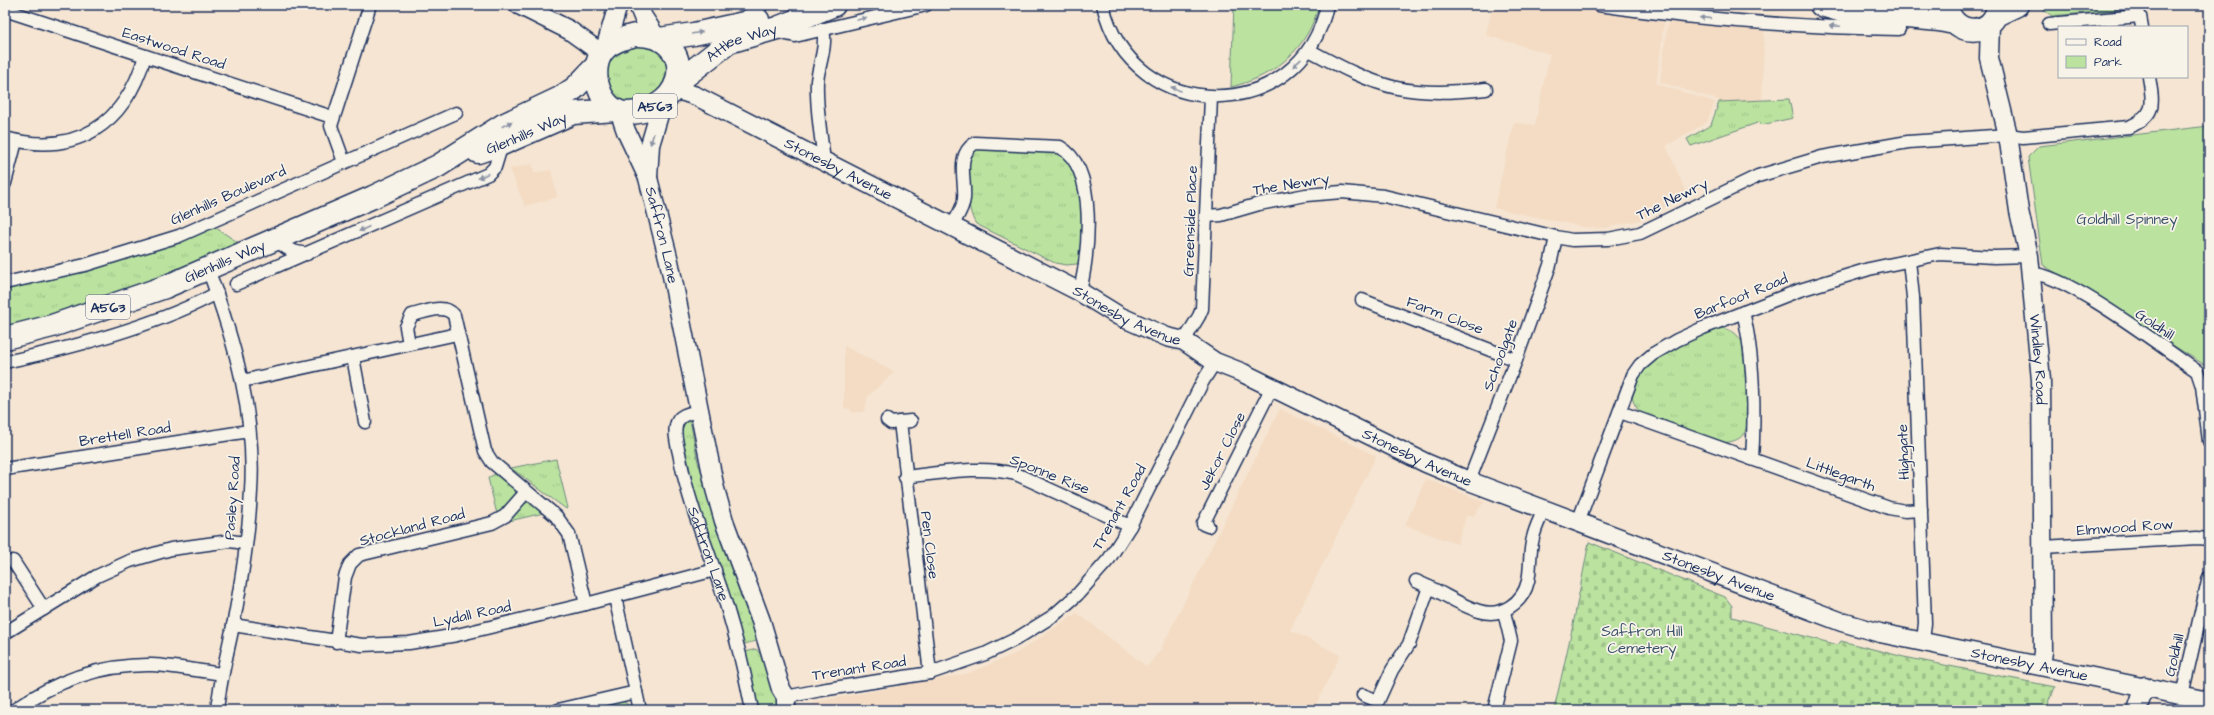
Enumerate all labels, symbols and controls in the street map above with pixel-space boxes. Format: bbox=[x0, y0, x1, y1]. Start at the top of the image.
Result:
one-way arrow bbox=[1699, 14, 1711, 21]
one-way arrow bbox=[855, 16, 867, 22]
street label: Attlee Way bbox=[702, 19, 780, 67]
street label: Eastwood Road bbox=[120, 22, 228, 75]
one-way arrow bbox=[1829, 22, 1841, 29]
legend bbox=[2058, 26, 2188, 78]
one-way arrow bbox=[691, 30, 704, 36]
text: Road bbox=[2094, 34, 2122, 51]
text: Park bbox=[2094, 54, 2122, 71]
one-way arrow bbox=[1292, 59, 1302, 68]
one-way arrow bbox=[1170, 86, 1182, 92]
road number: A563 bbox=[633, 94, 677, 118]
street label: Glenhills Way bbox=[483, 107, 571, 160]
one-way arrow bbox=[501, 121, 513, 127]
one-way arrow bbox=[649, 133, 655, 145]
street label: Stonesby Avenue bbox=[780, 133, 896, 205]
street label: Glenhills Boulevard bbox=[167, 160, 290, 230]
street label: Greenside Place bbox=[1178, 165, 1203, 277]
street label: The Newry bbox=[1251, 168, 1331, 202]
one-way arrow bbox=[477, 173, 489, 179]
street label: The Newry bbox=[1633, 173, 1712, 227]
street label: Saffron Lane bbox=[640, 185, 683, 286]
park label: Goldhill Spinney bbox=[2077, 209, 2177, 231]
one-way arrow bbox=[359, 226, 370, 232]
street label: Glenhills Way bbox=[181, 235, 269, 288]
street label: Barfoot Road bbox=[1691, 268, 1791, 325]
street label: Stonesby Avenue bbox=[1069, 280, 1183, 351]
street label: Farm Close bbox=[1403, 291, 1486, 340]
road number: A563 bbox=[86, 295, 130, 319]
street label: Goldhill bbox=[2131, 304, 2179, 345]
street label: Windley Road bbox=[2024, 313, 2051, 405]
street label: Schoolgate bbox=[1478, 316, 1524, 395]
street label: Jekor Close bbox=[1194, 409, 1251, 494]
street label: Brettell Road bbox=[78, 417, 173, 452]
street label: Stonesby Avenue bbox=[1359, 423, 1475, 492]
street label: Highgate bbox=[1892, 424, 1916, 480]
street label: Sponne Rise bbox=[1007, 449, 1093, 500]
street label: Littlegarth bbox=[1803, 452, 1879, 498]
street label: Pasley Road bbox=[219, 455, 247, 541]
street label: Trenant Road bbox=[1087, 460, 1152, 554]
street label: Stockland Road bbox=[357, 503, 468, 552]
street label: Saffron Lane bbox=[682, 504, 734, 604]
street label: Pen Close bbox=[915, 510, 944, 580]
street label: Elmwood Row bbox=[2076, 514, 2174, 541]
street label: Stonesby Avenue bbox=[1659, 545, 1778, 607]
street label: Lydall Road bbox=[431, 596, 513, 634]
park label: Saffron Hill Cemetery bbox=[1601, 621, 1683, 660]
street label: Goldhill bbox=[2159, 632, 2190, 679]
street label: Stonesby Avenue bbox=[1969, 642, 2090, 687]
street label: Trenant Road bbox=[811, 651, 908, 686]

